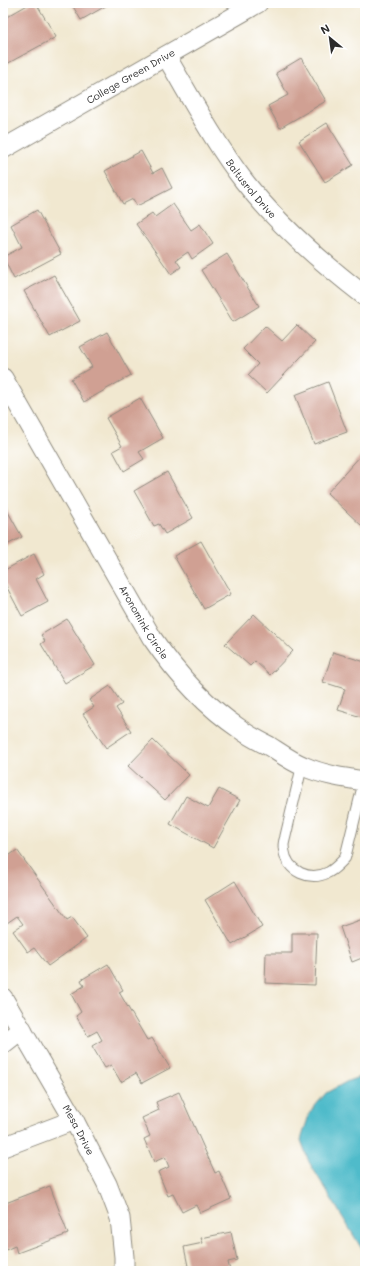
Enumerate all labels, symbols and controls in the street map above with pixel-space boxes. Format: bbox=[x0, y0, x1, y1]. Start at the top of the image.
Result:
north arrow bbox=[310, 18, 350, 58]
text: N bbox=[318, 20, 332, 37]
street label: College Green Drive bbox=[84, 45, 177, 107]
street label: Baltusrol Drive bbox=[223, 156, 280, 221]
street label: Aronomink Circle bbox=[116, 583, 172, 662]
street label: Mesa Drive bbox=[60, 1102, 98, 1157]

